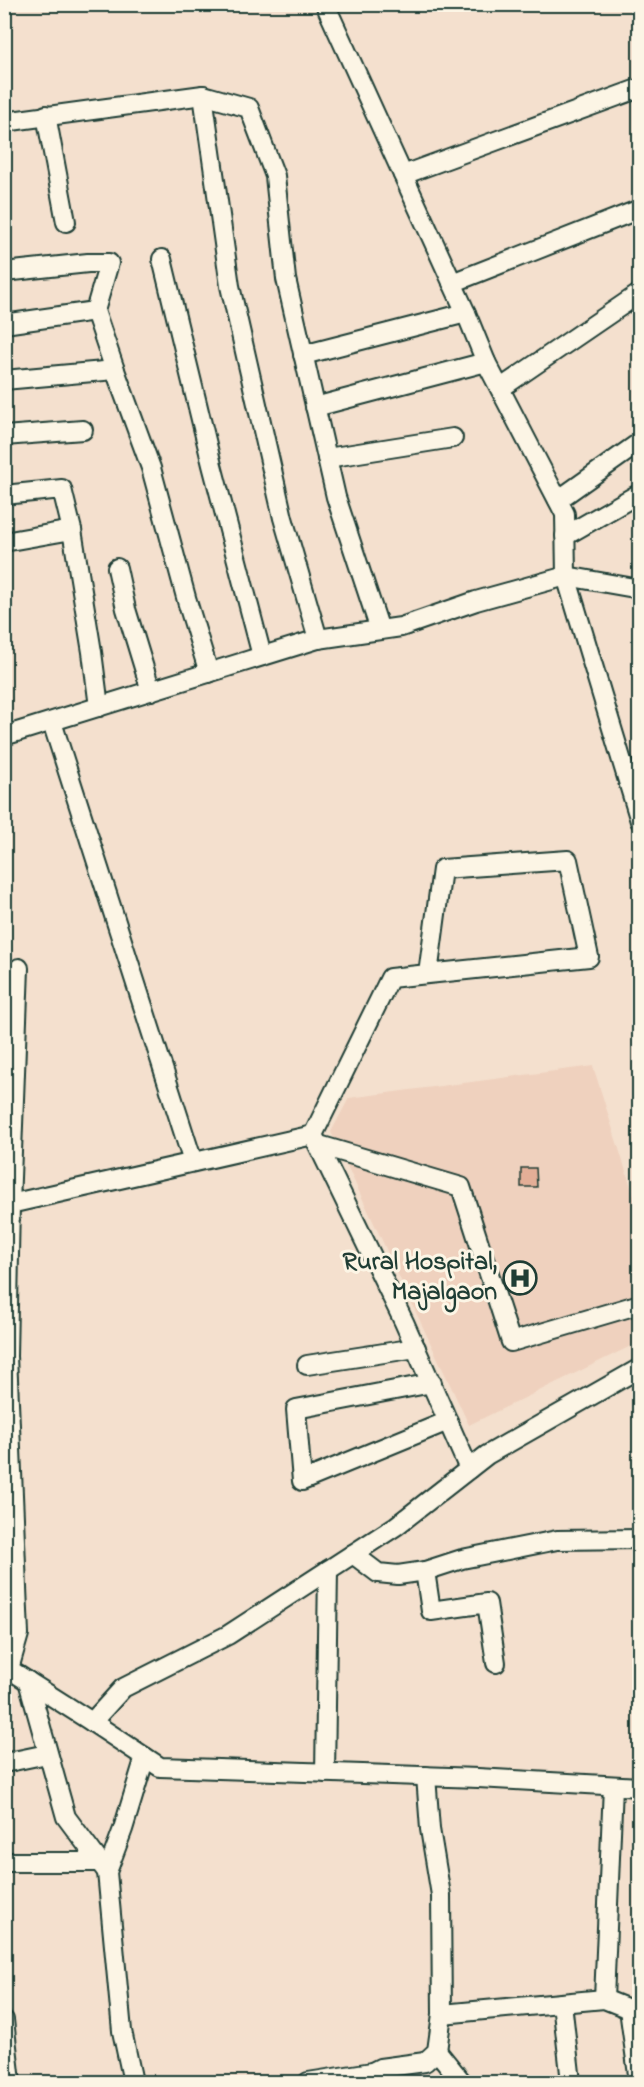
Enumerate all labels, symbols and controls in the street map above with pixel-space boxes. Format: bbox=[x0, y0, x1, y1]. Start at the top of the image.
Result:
place label: Rural Hospital, Majalgaon bbox=[343, 1244, 498, 1313]
hospital icon: Rural Hospital, Majalgaon bbox=[502, 1260, 538, 1296]

